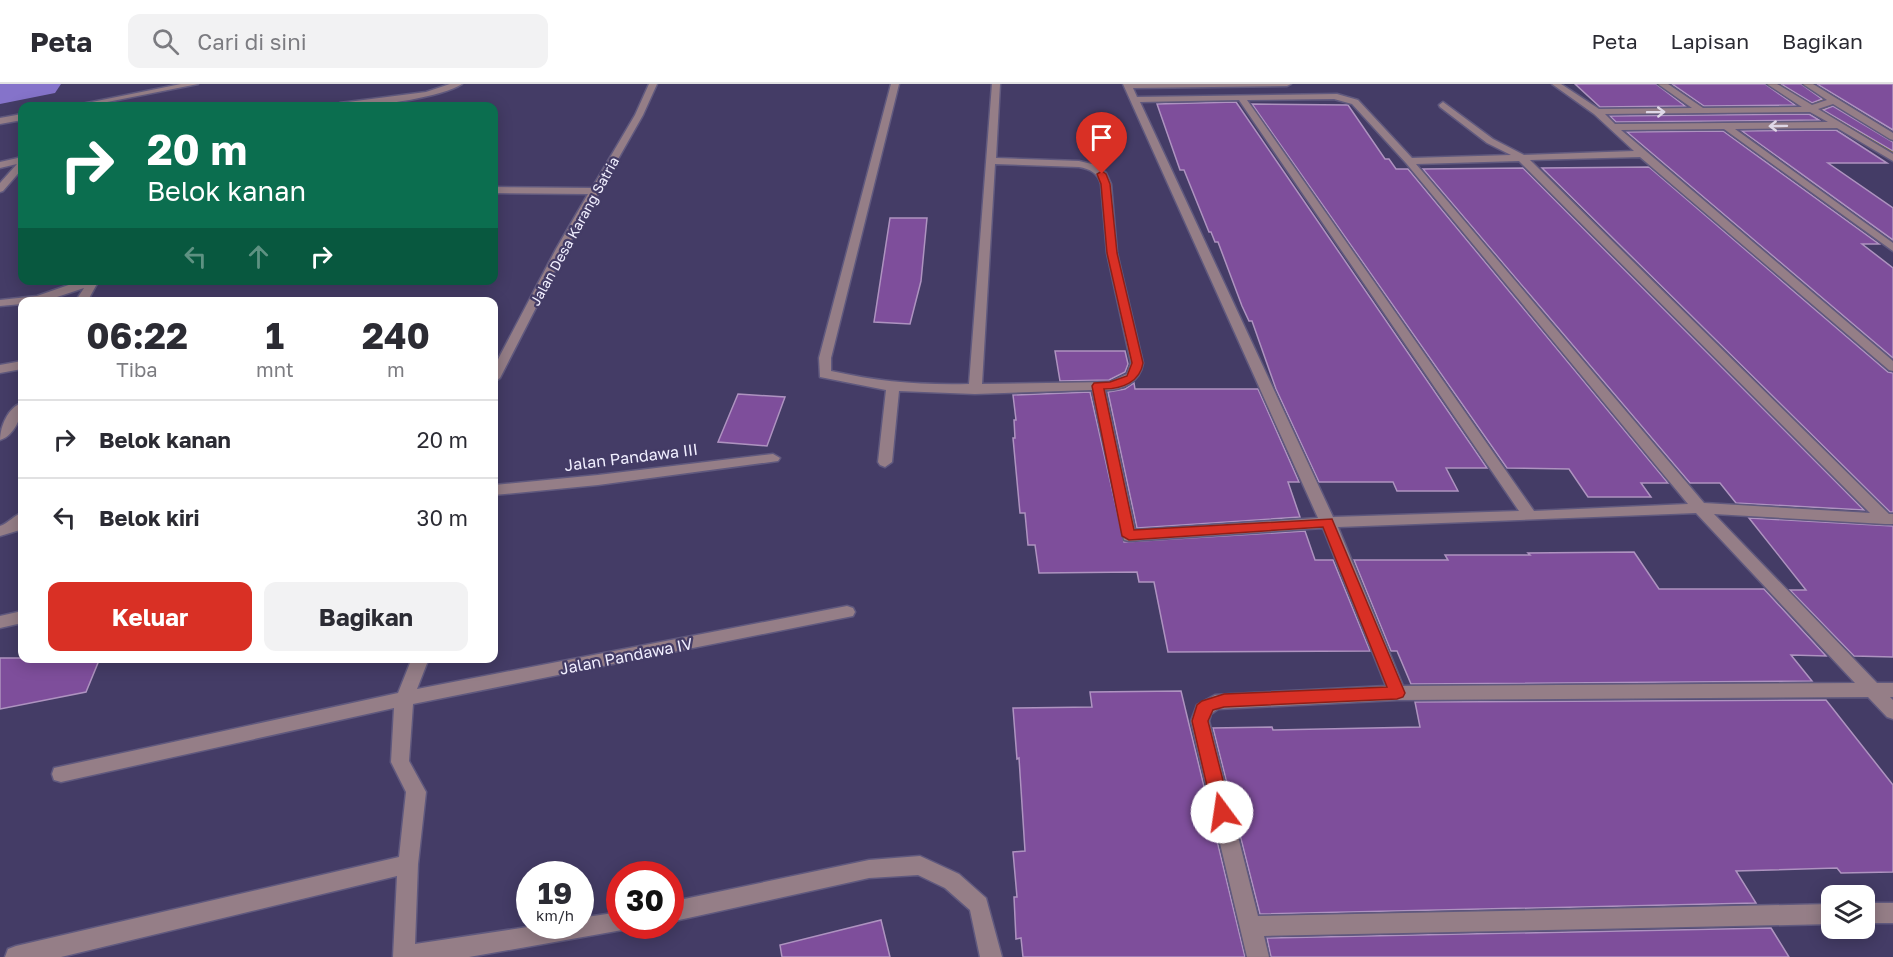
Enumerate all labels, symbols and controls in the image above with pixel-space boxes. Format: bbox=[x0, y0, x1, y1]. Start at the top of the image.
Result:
search box bbox=[128, 14, 548, 68]
text: Peta bbox=[30, 25, 92, 58]
icon: search bbox=[149, 25, 182, 58]
text: Cari di sini bbox=[197, 28, 307, 55]
text: Peta bbox=[1592, 28, 1638, 54]
text: Lapisan bbox=[1671, 28, 1749, 54]
text: Bagikan bbox=[1782, 28, 1863, 54]
one-way arrow bbox=[1645, 106, 1665, 117]
pin bbox=[1076, 112, 1127, 174]
one-way arrow bbox=[1769, 120, 1789, 131]
icon: arrive bbox=[1085, 121, 1118, 154]
text: 20 m bbox=[147, 124, 247, 174]
icon: right bbox=[48, 126, 126, 204]
street label: Jalan Desa Karang Satria bbox=[526, 154, 622, 308]
text: Belok kanan bbox=[147, 175, 306, 207]
icon: left bbox=[179, 240, 212, 273]
icon: ahead bbox=[242, 240, 275, 273]
icon: right bbox=[305, 240, 338, 273]
text: 06:22 bbox=[86, 314, 188, 357]
text: 1 bbox=[266, 314, 284, 357]
text: 240 bbox=[362, 314, 430, 357]
text: Tiba bbox=[116, 357, 158, 381]
text: mnt bbox=[256, 357, 294, 381]
text: m bbox=[387, 357, 405, 381]
icon: right bbox=[48, 423, 81, 456]
text: Belok kanan bbox=[99, 426, 231, 453]
text: 20 m bbox=[417, 426, 468, 453]
street label: Jalan Pandawa III bbox=[563, 439, 699, 475]
icon: left bbox=[48, 501, 81, 534]
text: Belok kiri bbox=[99, 504, 200, 531]
text: 30 m bbox=[417, 504, 468, 531]
button: Keluar bbox=[48, 582, 252, 651]
button: Bagikan bbox=[264, 582, 468, 651]
street label: Jalan Pandawa IV bbox=[558, 633, 695, 679]
position arrow bbox=[1190, 780, 1254, 844]
speed limit sign: 30 bbox=[606, 861, 684, 939]
text: 19 bbox=[538, 875, 572, 911]
map controls bbox=[1821, 885, 1875, 939]
button: layers bbox=[1821, 885, 1875, 939]
text: km/h bbox=[536, 906, 574, 924]

